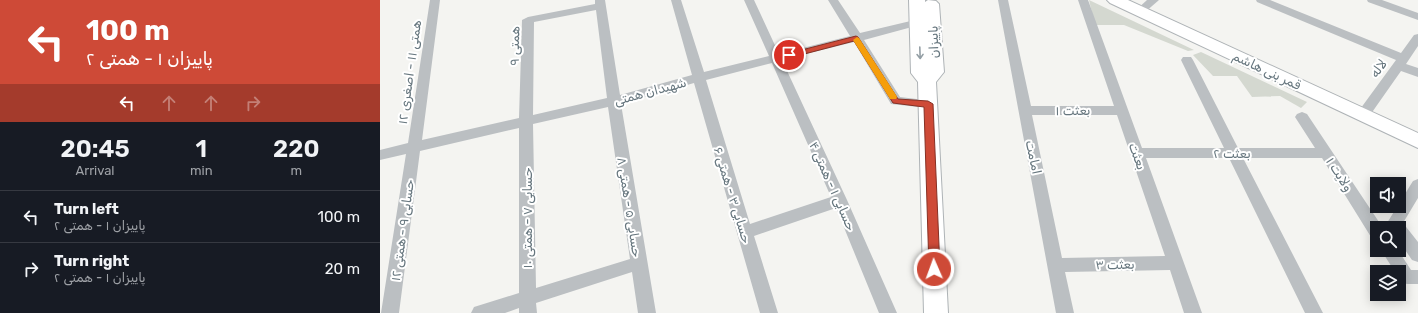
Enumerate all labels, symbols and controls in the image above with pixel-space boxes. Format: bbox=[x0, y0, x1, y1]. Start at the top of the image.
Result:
text: 100 m bbox=[86, 14, 170, 47]
icon: left bbox=[20, 16, 72, 68]
street label: همتی ۱۱ - اصغری ۱۲ bbox=[395, 19, 425, 125]
street label: پاییزان bbox=[925, 25, 943, 59]
street label: همتی ۹ bbox=[507, 26, 523, 66]
pin bbox=[772, 38, 806, 72]
icon: arrive bbox=[778, 44, 800, 66]
one-way arrow bbox=[916, 46, 924, 59]
text: پاییزان ۱ - همتی ۲ bbox=[86, 48, 213, 70]
street label: قمر بنی هاشم bbox=[1230, 48, 1303, 94]
street label: لاله bbox=[1367, 56, 1390, 80]
street label: شهیدان همتی bbox=[612, 75, 688, 109]
icon: left bbox=[116, 92, 138, 114]
icon: ahead bbox=[158, 92, 180, 114]
icon: ahead bbox=[200, 92, 222, 114]
icon: right bbox=[242, 92, 264, 114]
street label: بعثت ۱ bbox=[1055, 103, 1091, 118]
text: 20:45 bbox=[60, 135, 130, 163]
text: 1 bbox=[196, 135, 207, 163]
text: 220 bbox=[273, 135, 320, 163]
street label: حسابی ۱ - همتی ۴ bbox=[805, 139, 859, 234]
street label: امامت bbox=[1023, 139, 1044, 175]
street label: بعثت bbox=[1126, 141, 1149, 172]
street label: حسابی ۳ - همتی ۶ bbox=[710, 145, 754, 245]
street label: بعثت ۲ bbox=[1213, 146, 1251, 161]
street label: ولایت ۱ bbox=[1322, 154, 1356, 195]
street label: حسابی ۵ - همتی ۸ bbox=[613, 156, 645, 258]
text: Arrival bbox=[76, 163, 115, 178]
text: min bbox=[190, 163, 213, 178]
text: m bbox=[291, 163, 302, 178]
street label: حسابی ۷ - همتی ۱۰ bbox=[520, 167, 536, 269]
map controls bbox=[1370, 177, 1406, 301]
button: sound bbox=[1370, 177, 1406, 213]
street label: حسابی ۹ - همتی ۱۲ bbox=[388, 178, 418, 282]
text: Turn left bbox=[54, 200, 119, 218]
icon: left bbox=[20, 206, 42, 228]
text: 100 m bbox=[318, 208, 360, 226]
text: پاییزان ۱ - همتی ۲ bbox=[54, 218, 146, 233]
button: search bbox=[1370, 221, 1406, 257]
position arrow bbox=[913, 248, 955, 290]
text: Turn right bbox=[54, 252, 129, 270]
street label: بعثت ۳ bbox=[1095, 257, 1135, 272]
icon: right bbox=[20, 258, 42, 280]
text: 20 m bbox=[325, 260, 360, 278]
button: layers bbox=[1370, 265, 1406, 301]
text: پاییزان ۱ - همتی ۲ bbox=[54, 270, 146, 285]

